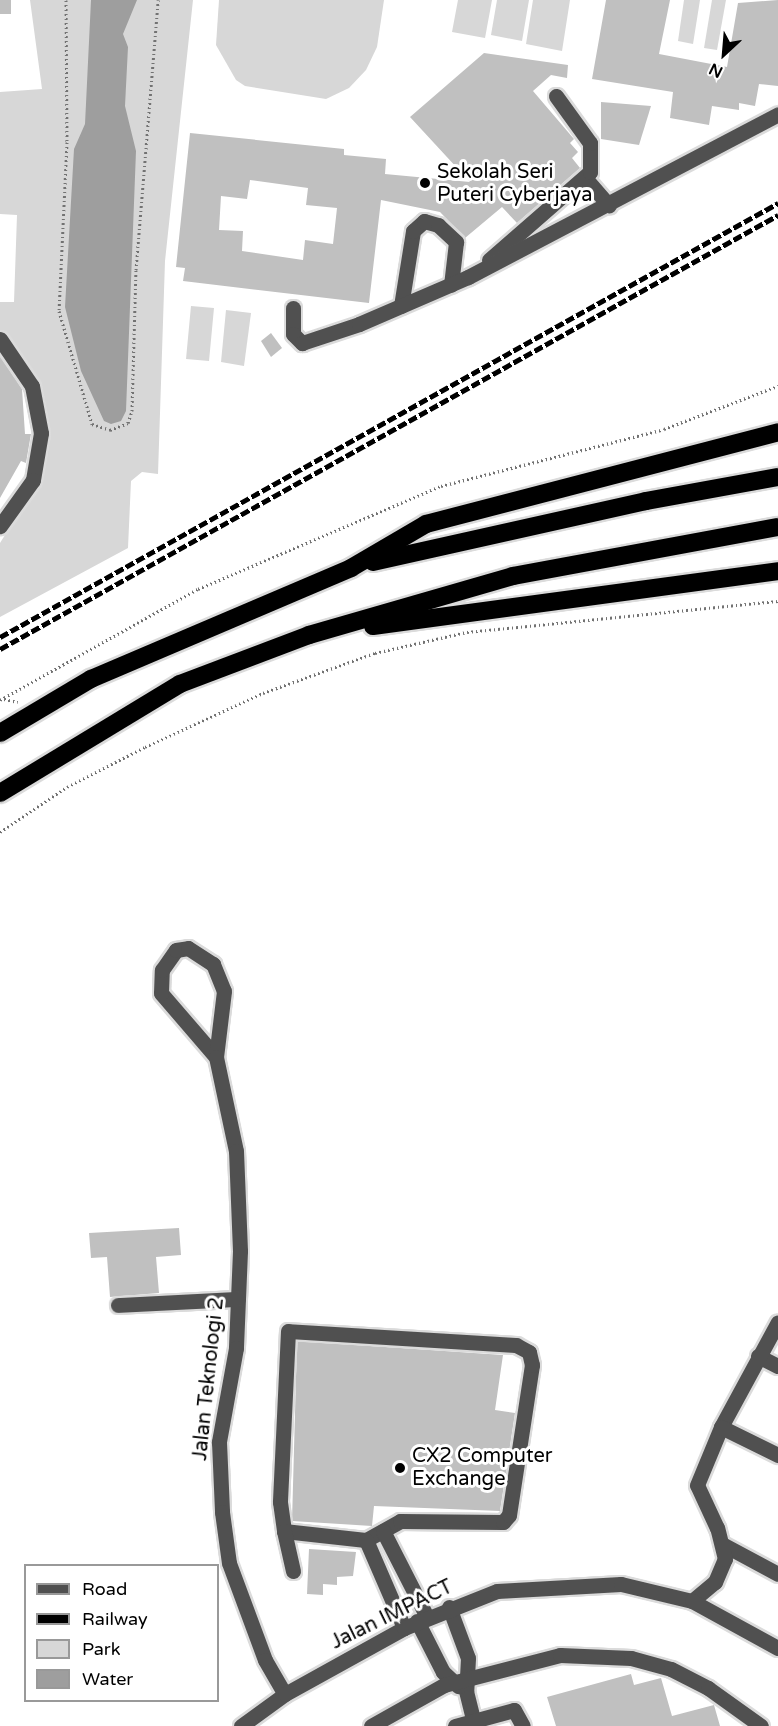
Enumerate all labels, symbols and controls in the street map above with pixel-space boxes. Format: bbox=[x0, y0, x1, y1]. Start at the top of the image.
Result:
north arrow bbox=[694, 24, 754, 84]
text: N bbox=[706, 58, 726, 82]
place label: Sekolah Seri Puteri Cyberjaya bbox=[437, 160, 592, 207]
marker: Sekolah Seri Puteri Cyberjaya bbox=[418, 176, 432, 190]
street label: Jalan Teknologi 2 bbox=[188, 1296, 230, 1462]
place label: CX2 Computer Exchange bbox=[412, 1444, 552, 1491]
marker: CX2 Computer Exchange bbox=[393, 1461, 407, 1475]
legend bbox=[24, 1564, 219, 1702]
street label: Jalan IMPACT bbox=[327, 1575, 457, 1655]
text: Road bbox=[82, 1578, 127, 1600]
text: Railway bbox=[82, 1608, 148, 1630]
text: Park bbox=[82, 1638, 120, 1660]
text: Water bbox=[82, 1668, 133, 1690]

